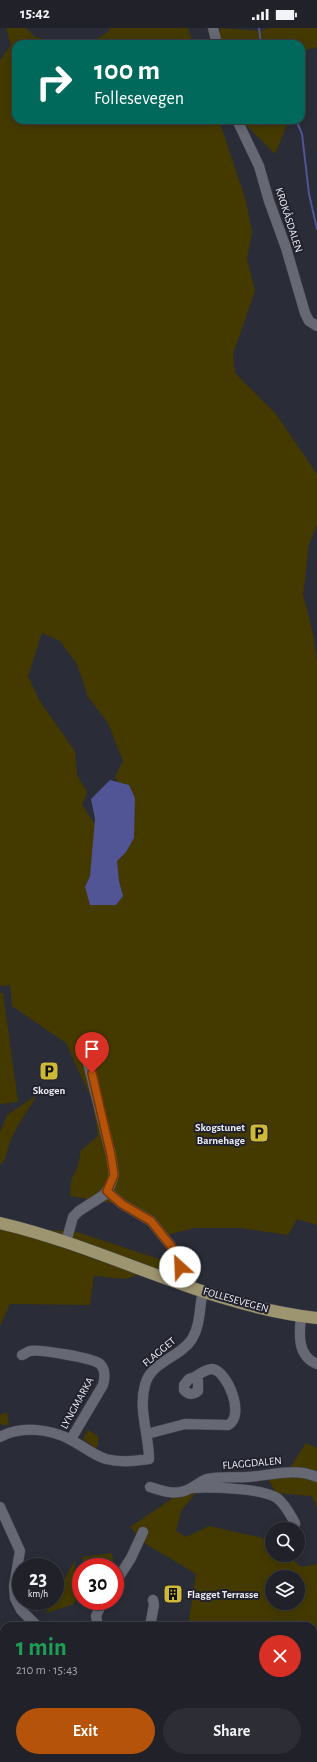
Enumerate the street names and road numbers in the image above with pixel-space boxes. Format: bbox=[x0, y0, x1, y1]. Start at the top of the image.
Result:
street label: KROKÅSDALEN bbox=[273, 186, 306, 254]
street label: FOLLESEVEGEN bbox=[202, 1285, 270, 1315]
street label: FLAGGET bbox=[140, 1335, 178, 1369]
street label: LYNGMARKA bbox=[58, 1375, 96, 1431]
street label: FLAGGDALEN bbox=[222, 1455, 282, 1471]

